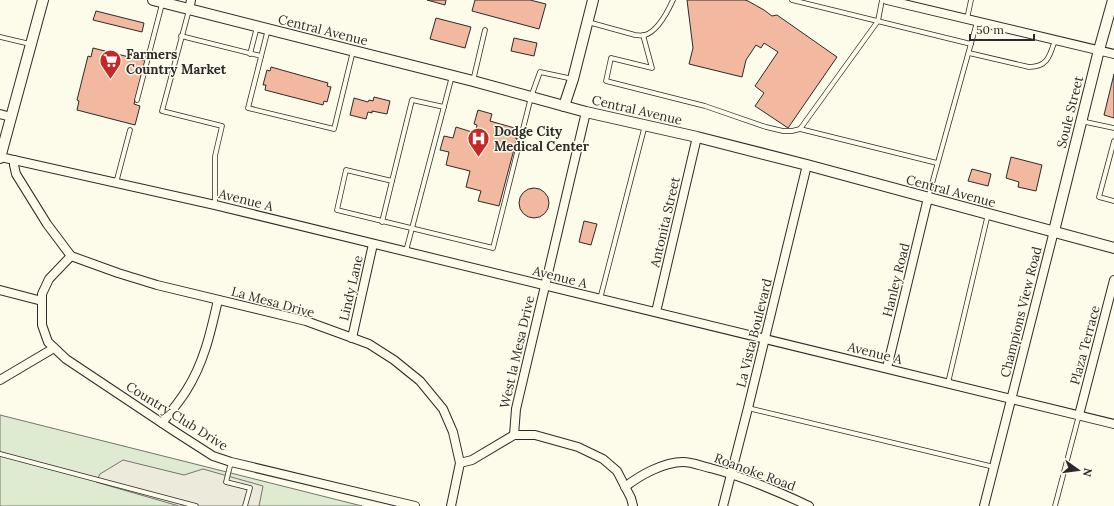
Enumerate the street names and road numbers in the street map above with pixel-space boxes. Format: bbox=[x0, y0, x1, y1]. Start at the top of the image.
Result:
street label: Central Avenue bbox=[276, 11, 370, 49]
street label: Soule Street bbox=[1053, 74, 1087, 150]
street label: Central Avenue bbox=[590, 91, 684, 129]
street label: Central Avenue bbox=[904, 171, 998, 211]
street label: Antonita Street bbox=[646, 175, 684, 270]
street label: Avenue A bbox=[216, 185, 276, 215]
street label: Hanley Road bbox=[879, 241, 913, 319]
street label: Champions View Road bbox=[996, 244, 1046, 379]
street label: Lindy Lane bbox=[335, 254, 367, 322]
street label: Avenue A bbox=[530, 262, 590, 292]
street label: La Vista Boulevard bbox=[732, 277, 776, 389]
street label: La Mesa Drive bbox=[230, 283, 316, 321]
street label: West la Mesa Drive bbox=[496, 294, 538, 410]
street label: Plaza Terrace bbox=[1066, 304, 1104, 386]
street label: Avenue A bbox=[845, 338, 905, 368]
street label: Country Club Drive bbox=[123, 378, 231, 454]
street label: Roanoke Road bbox=[712, 449, 798, 495]

